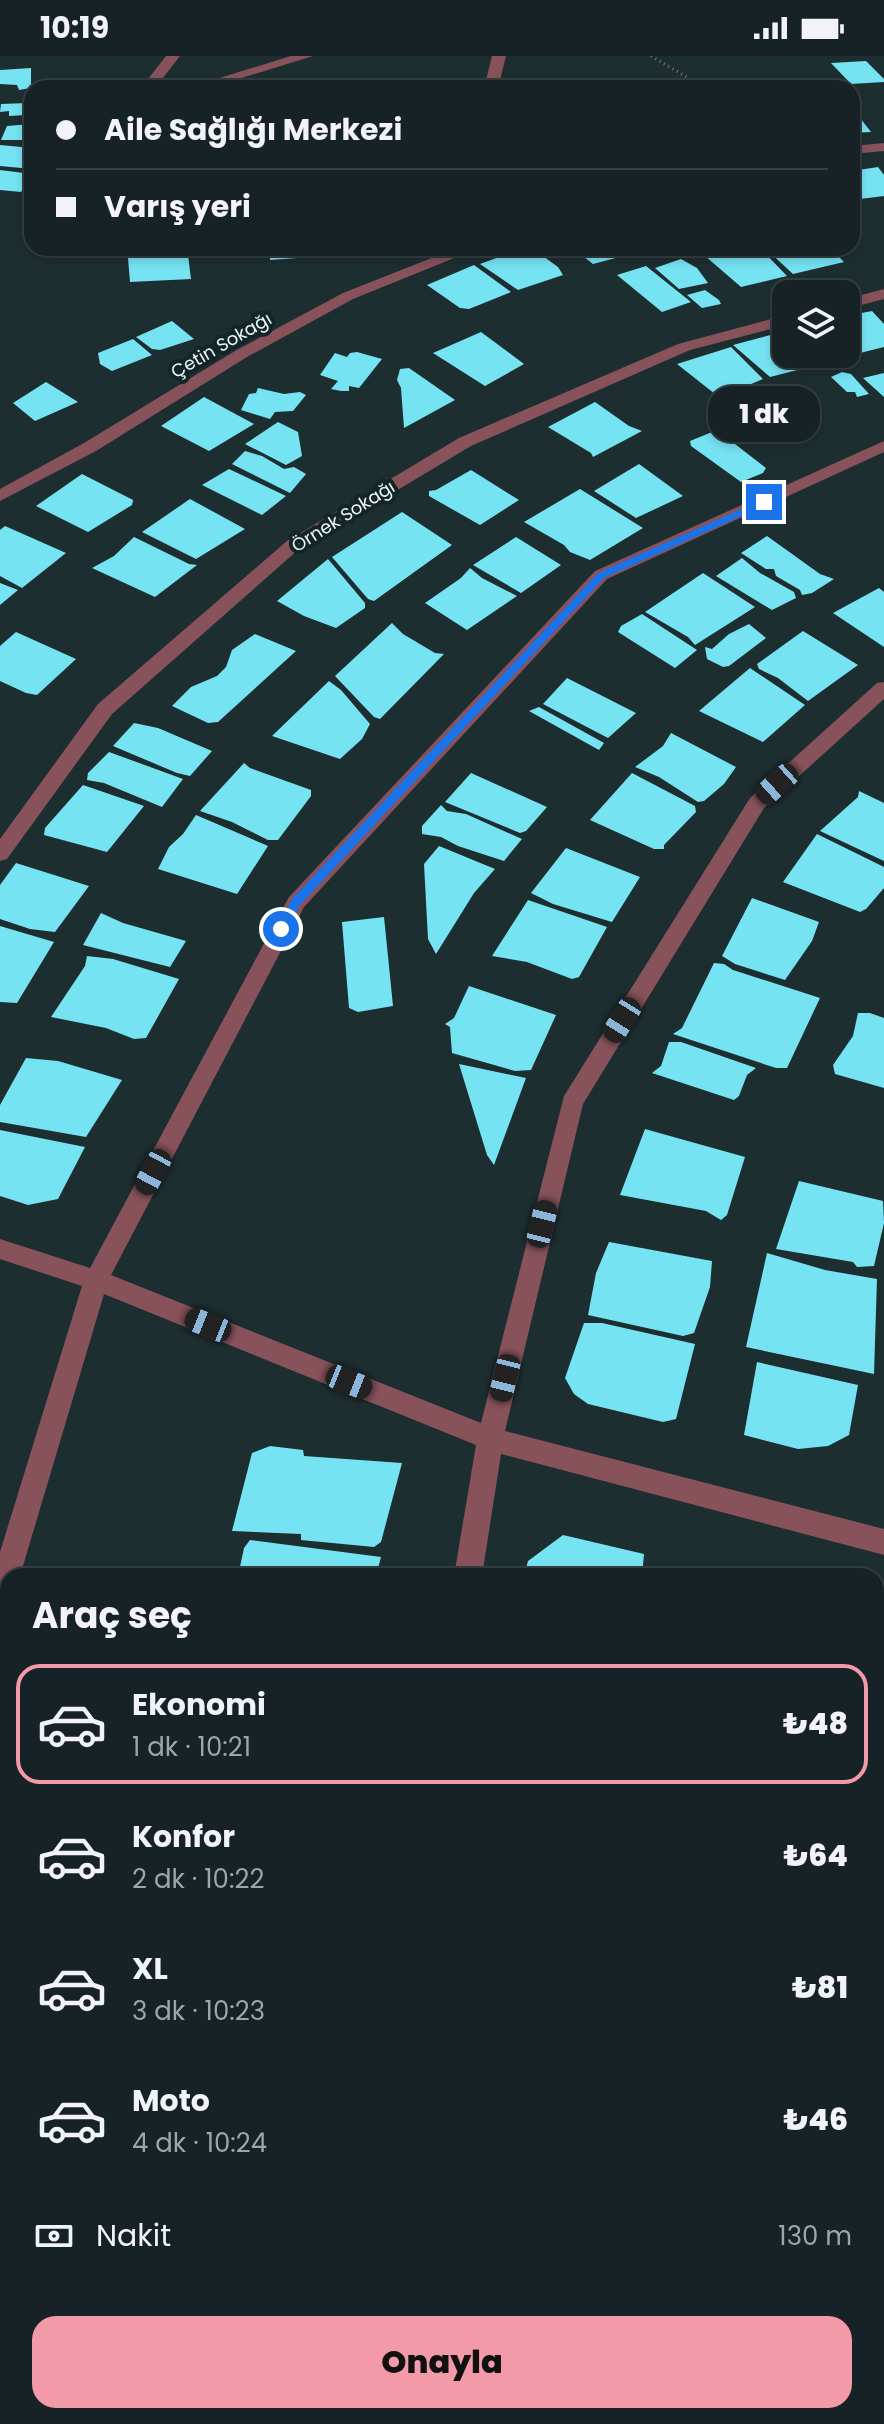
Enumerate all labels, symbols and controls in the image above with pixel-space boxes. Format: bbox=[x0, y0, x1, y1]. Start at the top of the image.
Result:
text: 10:19 bbox=[40, 6, 109, 49]
text: Aile Sağlığı Merkezi bbox=[104, 108, 402, 151]
text: Varış yeri bbox=[104, 185, 251, 228]
map controls bbox=[772, 280, 860, 368]
button: layers bbox=[772, 280, 860, 368]
street label: Çetin Sokağı bbox=[166, 306, 276, 384]
callout: 1 dk bbox=[708, 386, 820, 442]
text: 1 dk bbox=[739, 396, 789, 432]
street label: Örnek Sokağı bbox=[286, 474, 400, 558]
route end bbox=[746, 484, 782, 520]
car bbox=[751, 759, 803, 809]
route start bbox=[263, 911, 299, 947]
car bbox=[599, 993, 645, 1047]
car bbox=[131, 1145, 175, 1199]
car bbox=[525, 1198, 559, 1250]
car bbox=[181, 1305, 235, 1345]
car bbox=[488, 1352, 522, 1404]
car bbox=[322, 1362, 376, 1402]
text: Araç seç bbox=[32, 1590, 192, 1641]
text: Ekonomi bbox=[132, 1683, 266, 1726]
icon: car bbox=[36, 1688, 108, 1760]
text: ₺48 bbox=[783, 1702, 848, 1745]
text: 1 dk · 10:21 bbox=[132, 1729, 251, 1765]
text: Konfor bbox=[132, 1815, 235, 1858]
icon: car bbox=[36, 1820, 108, 1892]
text: ₺64 bbox=[783, 1834, 848, 1877]
text: 2 dk · 10:22 bbox=[132, 1861, 264, 1897]
text: XL bbox=[132, 1947, 168, 1990]
icon: car bbox=[36, 1952, 108, 2024]
text: ₺81 bbox=[792, 1966, 848, 2009]
text: 3 dk · 10:23 bbox=[132, 1993, 265, 2029]
text: Moto bbox=[132, 2079, 210, 2122]
icon: car bbox=[36, 2084, 108, 2156]
text: ₺46 bbox=[783, 2098, 848, 2141]
text: 4 dk · 10:24 bbox=[132, 2125, 267, 2161]
icon: cash bbox=[32, 2214, 76, 2258]
text: Nakit bbox=[96, 2214, 171, 2257]
text: 130 m bbox=[778, 2218, 852, 2254]
button: Onayla bbox=[32, 2316, 852, 2408]

